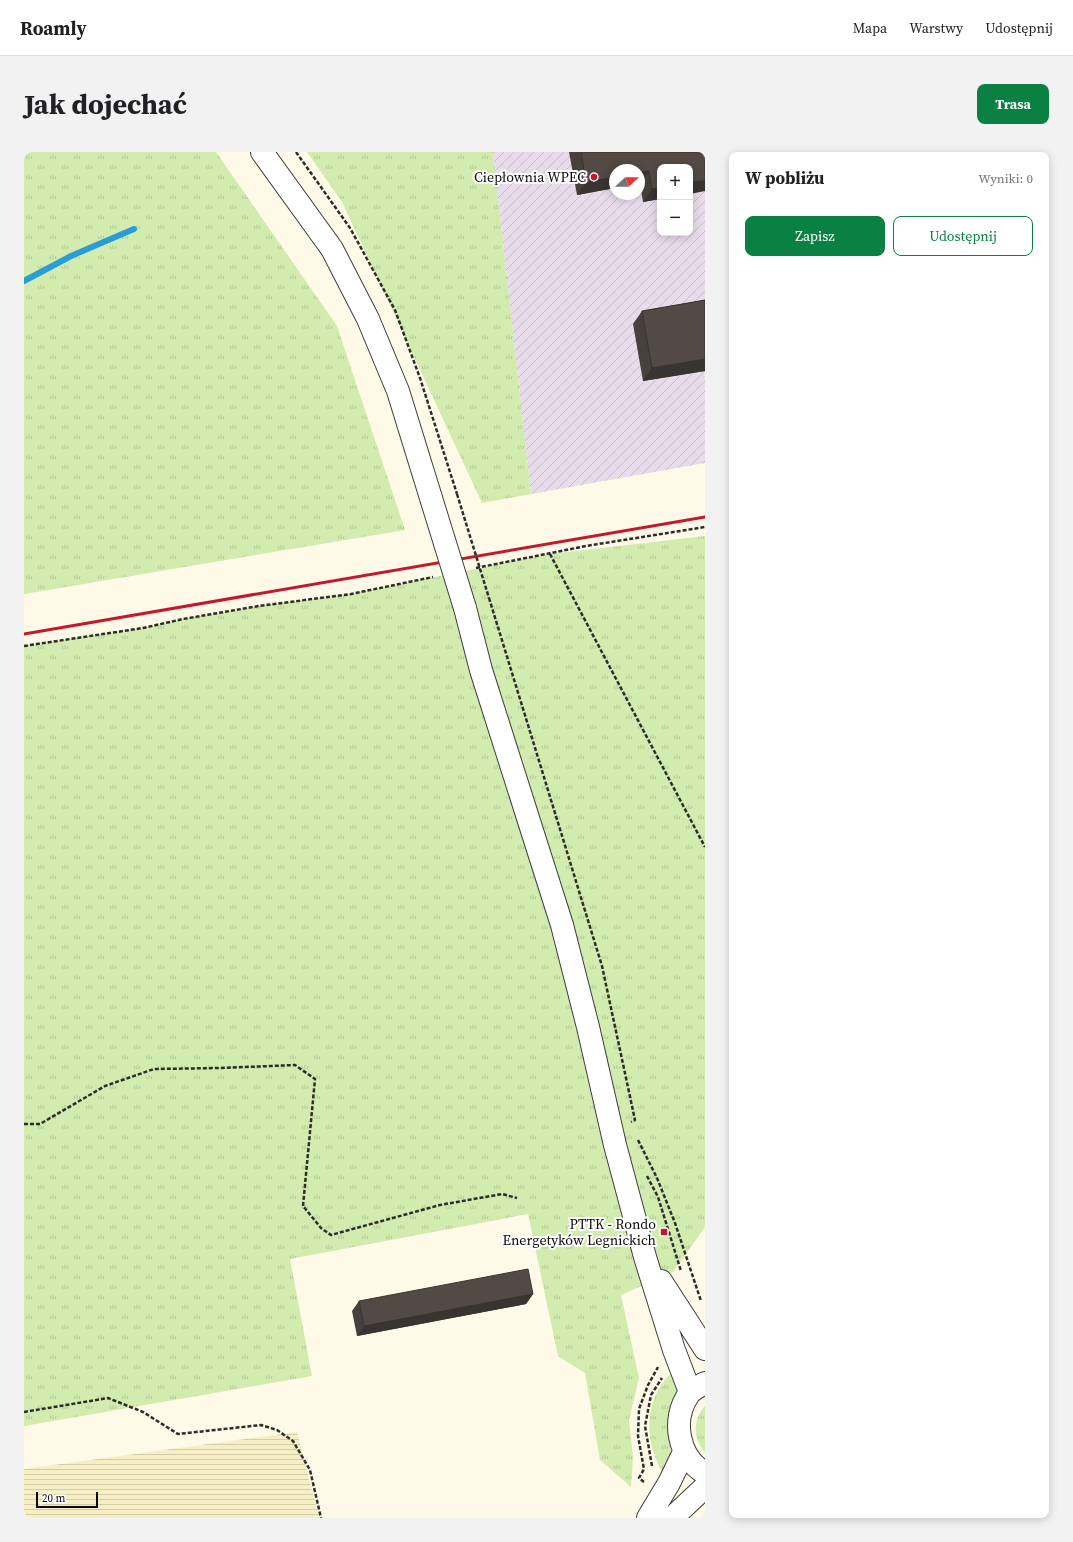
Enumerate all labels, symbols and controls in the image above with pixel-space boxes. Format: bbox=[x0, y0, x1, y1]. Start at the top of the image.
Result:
text: Roamly bbox=[20, 15, 87, 41]
text: Mapa bbox=[853, 18, 887, 38]
text: Warstwy bbox=[909, 18, 963, 38]
text: Udostępnij bbox=[985, 18, 1053, 38]
button: Trasa bbox=[977, 84, 1049, 124]
text: Jak dojechać bbox=[24, 85, 187, 123]
north arrow bbox=[609, 164, 645, 200]
map controls bbox=[657, 164, 693, 236]
button: + bbox=[657, 164, 693, 200]
text: W pobliżu bbox=[745, 166, 824, 190]
place label: Ciepłownia WPEC bbox=[474, 167, 586, 187]
text: Wyniki: 0 bbox=[978, 170, 1033, 187]
marker: Ciepłownia WPEC bbox=[589, 172, 599, 182]
button: − bbox=[657, 200, 693, 236]
button: Zapisz bbox=[745, 216, 885, 256]
button: Udostępnij bbox=[893, 216, 1033, 256]
place label: PTTK - Rondo Energetyków Legnickich bbox=[502, 1214, 656, 1250]
marker: PTTK - Rondo Energetyków Legnickich bbox=[659, 1227, 669, 1237]
scale bar bbox=[36, 1490, 98, 1509]
text: 20 m bbox=[42, 1491, 65, 1506]

